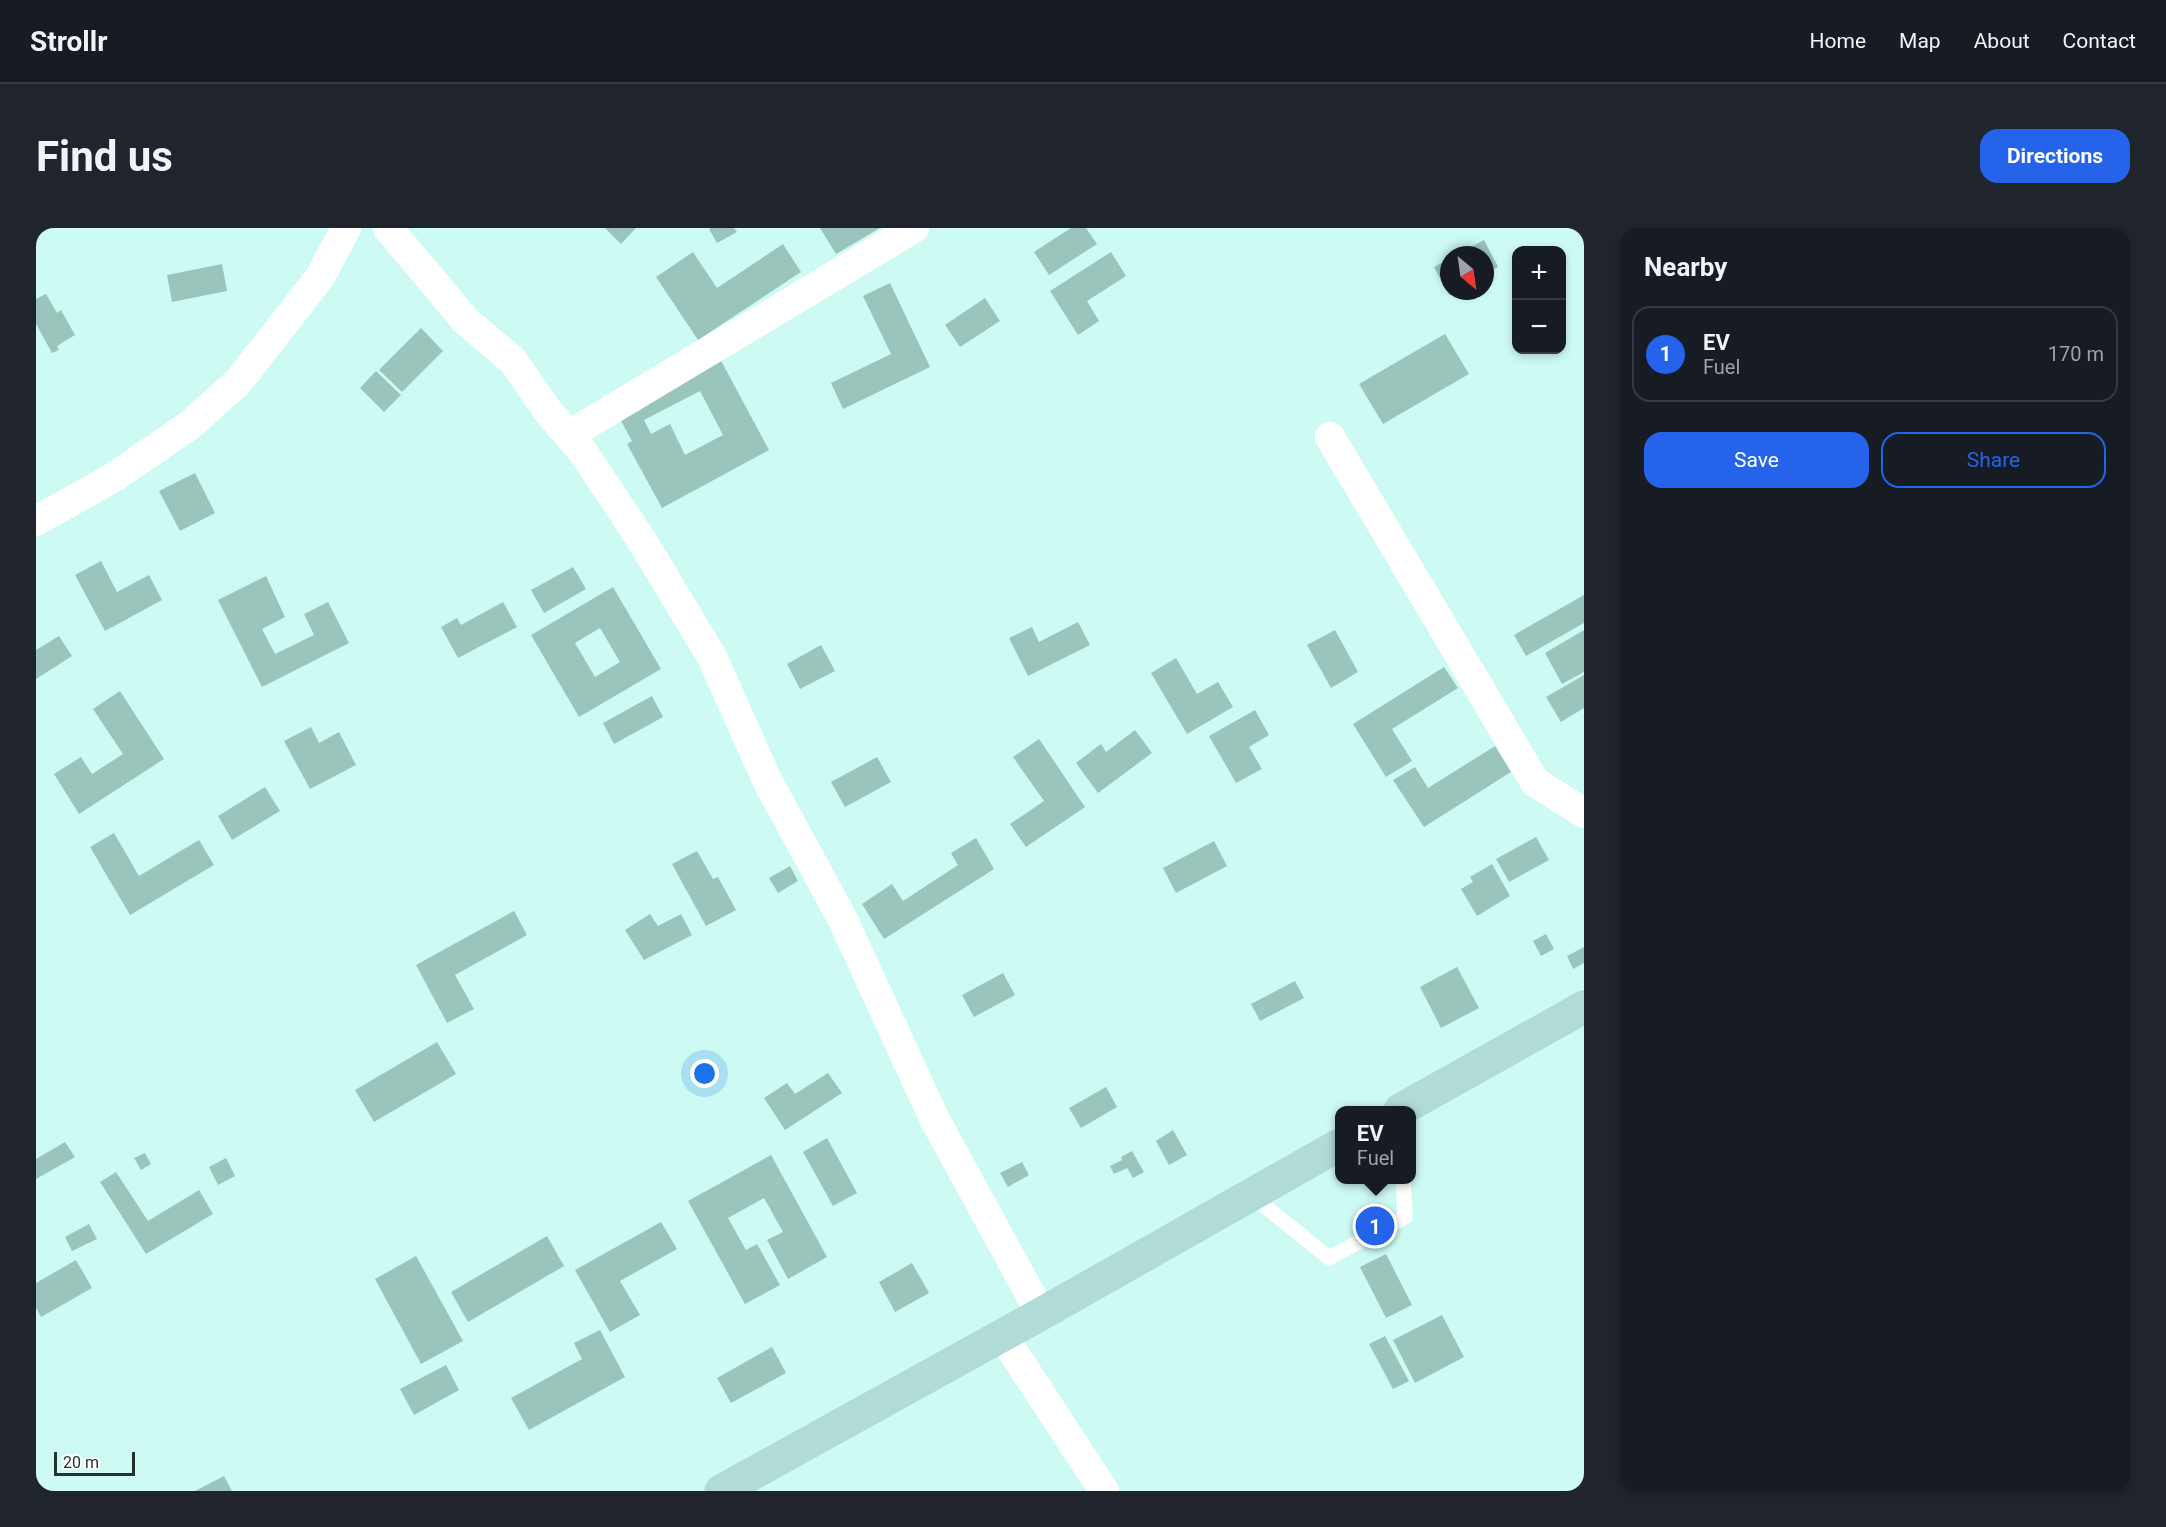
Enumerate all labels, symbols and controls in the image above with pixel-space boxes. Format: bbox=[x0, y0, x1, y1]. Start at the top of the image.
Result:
text: Strollr bbox=[30, 25, 107, 58]
text: Home bbox=[1810, 29, 1866, 53]
text: Map bbox=[1899, 29, 1941, 53]
text: About bbox=[1974, 29, 2030, 53]
text: Contact bbox=[2063, 29, 2136, 53]
button: Directions bbox=[1980, 129, 2130, 183]
text: Find us bbox=[36, 132, 173, 181]
north arrow bbox=[1440, 246, 1494, 300]
map controls bbox=[1512, 246, 1566, 354]
button: + bbox=[1512, 246, 1566, 300]
text: Nearby bbox=[1644, 252, 1727, 282]
button: − bbox=[1512, 300, 1566, 354]
text: EV bbox=[1703, 330, 1730, 355]
text: 1 bbox=[1660, 342, 1671, 366]
text: 170 m bbox=[2048, 342, 2104, 366]
text: Fuel bbox=[1703, 355, 1740, 379]
button: Save bbox=[1644, 432, 1869, 488]
button: Share bbox=[1881, 432, 2106, 488]
your location bbox=[690, 1059, 719, 1088]
popup bbox=[1335, 1106, 1416, 1184]
text: EV bbox=[1357, 1121, 1384, 1146]
text: Fuel bbox=[1357, 1146, 1394, 1170]
pin: 1 bbox=[1356, 1204, 1394, 1248]
scale bar bbox=[54, 1449, 135, 1476]
text: 20 m bbox=[63, 1453, 99, 1472]

